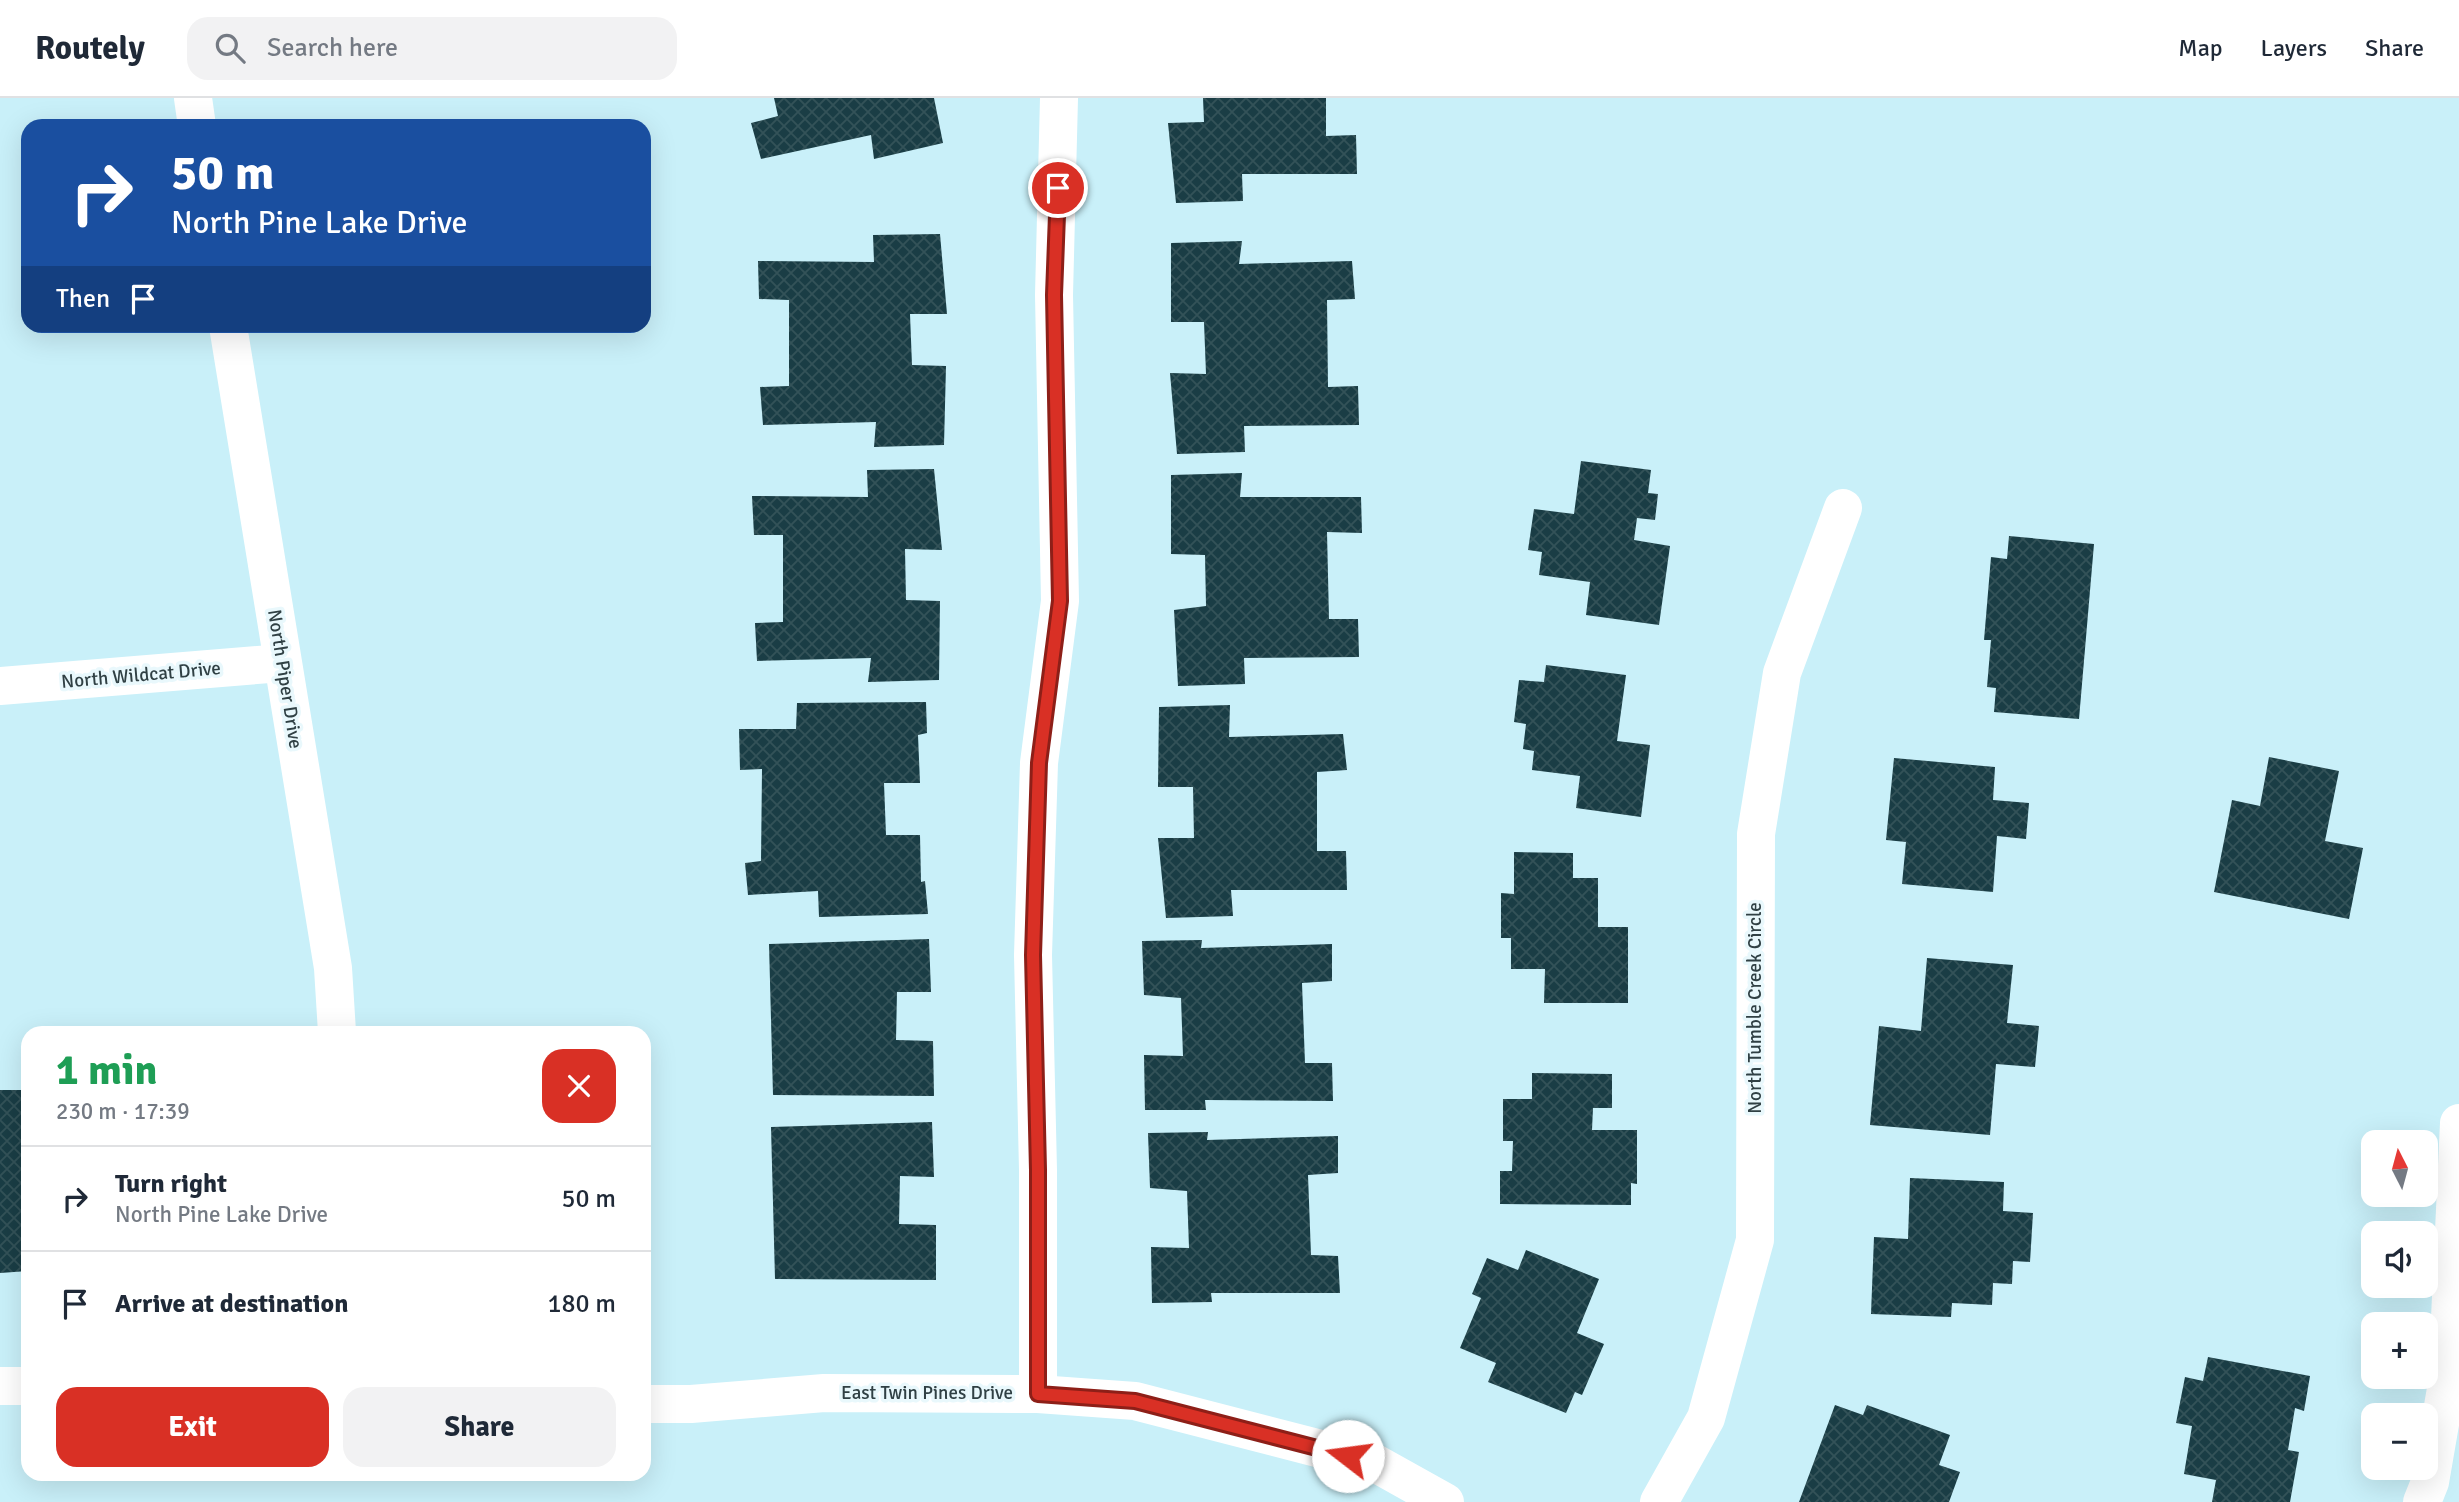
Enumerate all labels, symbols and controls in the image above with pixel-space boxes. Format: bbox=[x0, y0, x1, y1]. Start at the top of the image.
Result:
search box bbox=[187, 17, 677, 80]
text: Routely bbox=[35, 28, 145, 69]
icon: search bbox=[211, 29, 249, 67]
text: Search here bbox=[267, 32, 398, 64]
text: Map bbox=[2178, 33, 2223, 63]
text: Layers bbox=[2261, 33, 2327, 63]
text: Share bbox=[2365, 33, 2424, 63]
text: 50 m bbox=[171, 143, 274, 203]
icon: right bbox=[56, 147, 147, 238]
pin bbox=[1028, 158, 1088, 218]
icon: arrive bbox=[1039, 169, 1077, 207]
text: North Pine Lake Drive bbox=[171, 203, 467, 242]
icon: arrive bbox=[124, 280, 162, 318]
text: Then bbox=[56, 283, 110, 315]
street label: North Piper Drive bbox=[262, 608, 308, 750]
street label: North Wildcat Drive bbox=[60, 656, 222, 694]
street label: North Tumble Creek Circle bbox=[1743, 902, 1767, 1114]
text: 1 min bbox=[56, 1045, 157, 1096]
button: close bbox=[542, 1049, 616, 1123]
text: 230 m · 17:39 bbox=[56, 1097, 190, 1126]
north arrow bbox=[2361, 1130, 2438, 1208]
map controls bbox=[2361, 1130, 2438, 1480]
text: Turn right bbox=[115, 1168, 227, 1200]
icon: right bbox=[56, 1180, 94, 1218]
text: 50 m bbox=[561, 1183, 616, 1215]
text: North Pine Lake Drive bbox=[115, 1200, 328, 1229]
button: sound bbox=[2361, 1221, 2438, 1298]
icon: arrive bbox=[56, 1285, 94, 1323]
text: Arrive at destination bbox=[115, 1288, 348, 1320]
text: 180 m bbox=[547, 1288, 616, 1320]
button: + bbox=[2361, 1312, 2438, 1389]
street label: East Twin Pines Drive bbox=[841, 1381, 1013, 1405]
button: Exit bbox=[56, 1387, 329, 1467]
button: Share bbox=[343, 1387, 616, 1467]
button: − bbox=[2361, 1403, 2438, 1480]
position arrow bbox=[1311, 1419, 1385, 1493]

